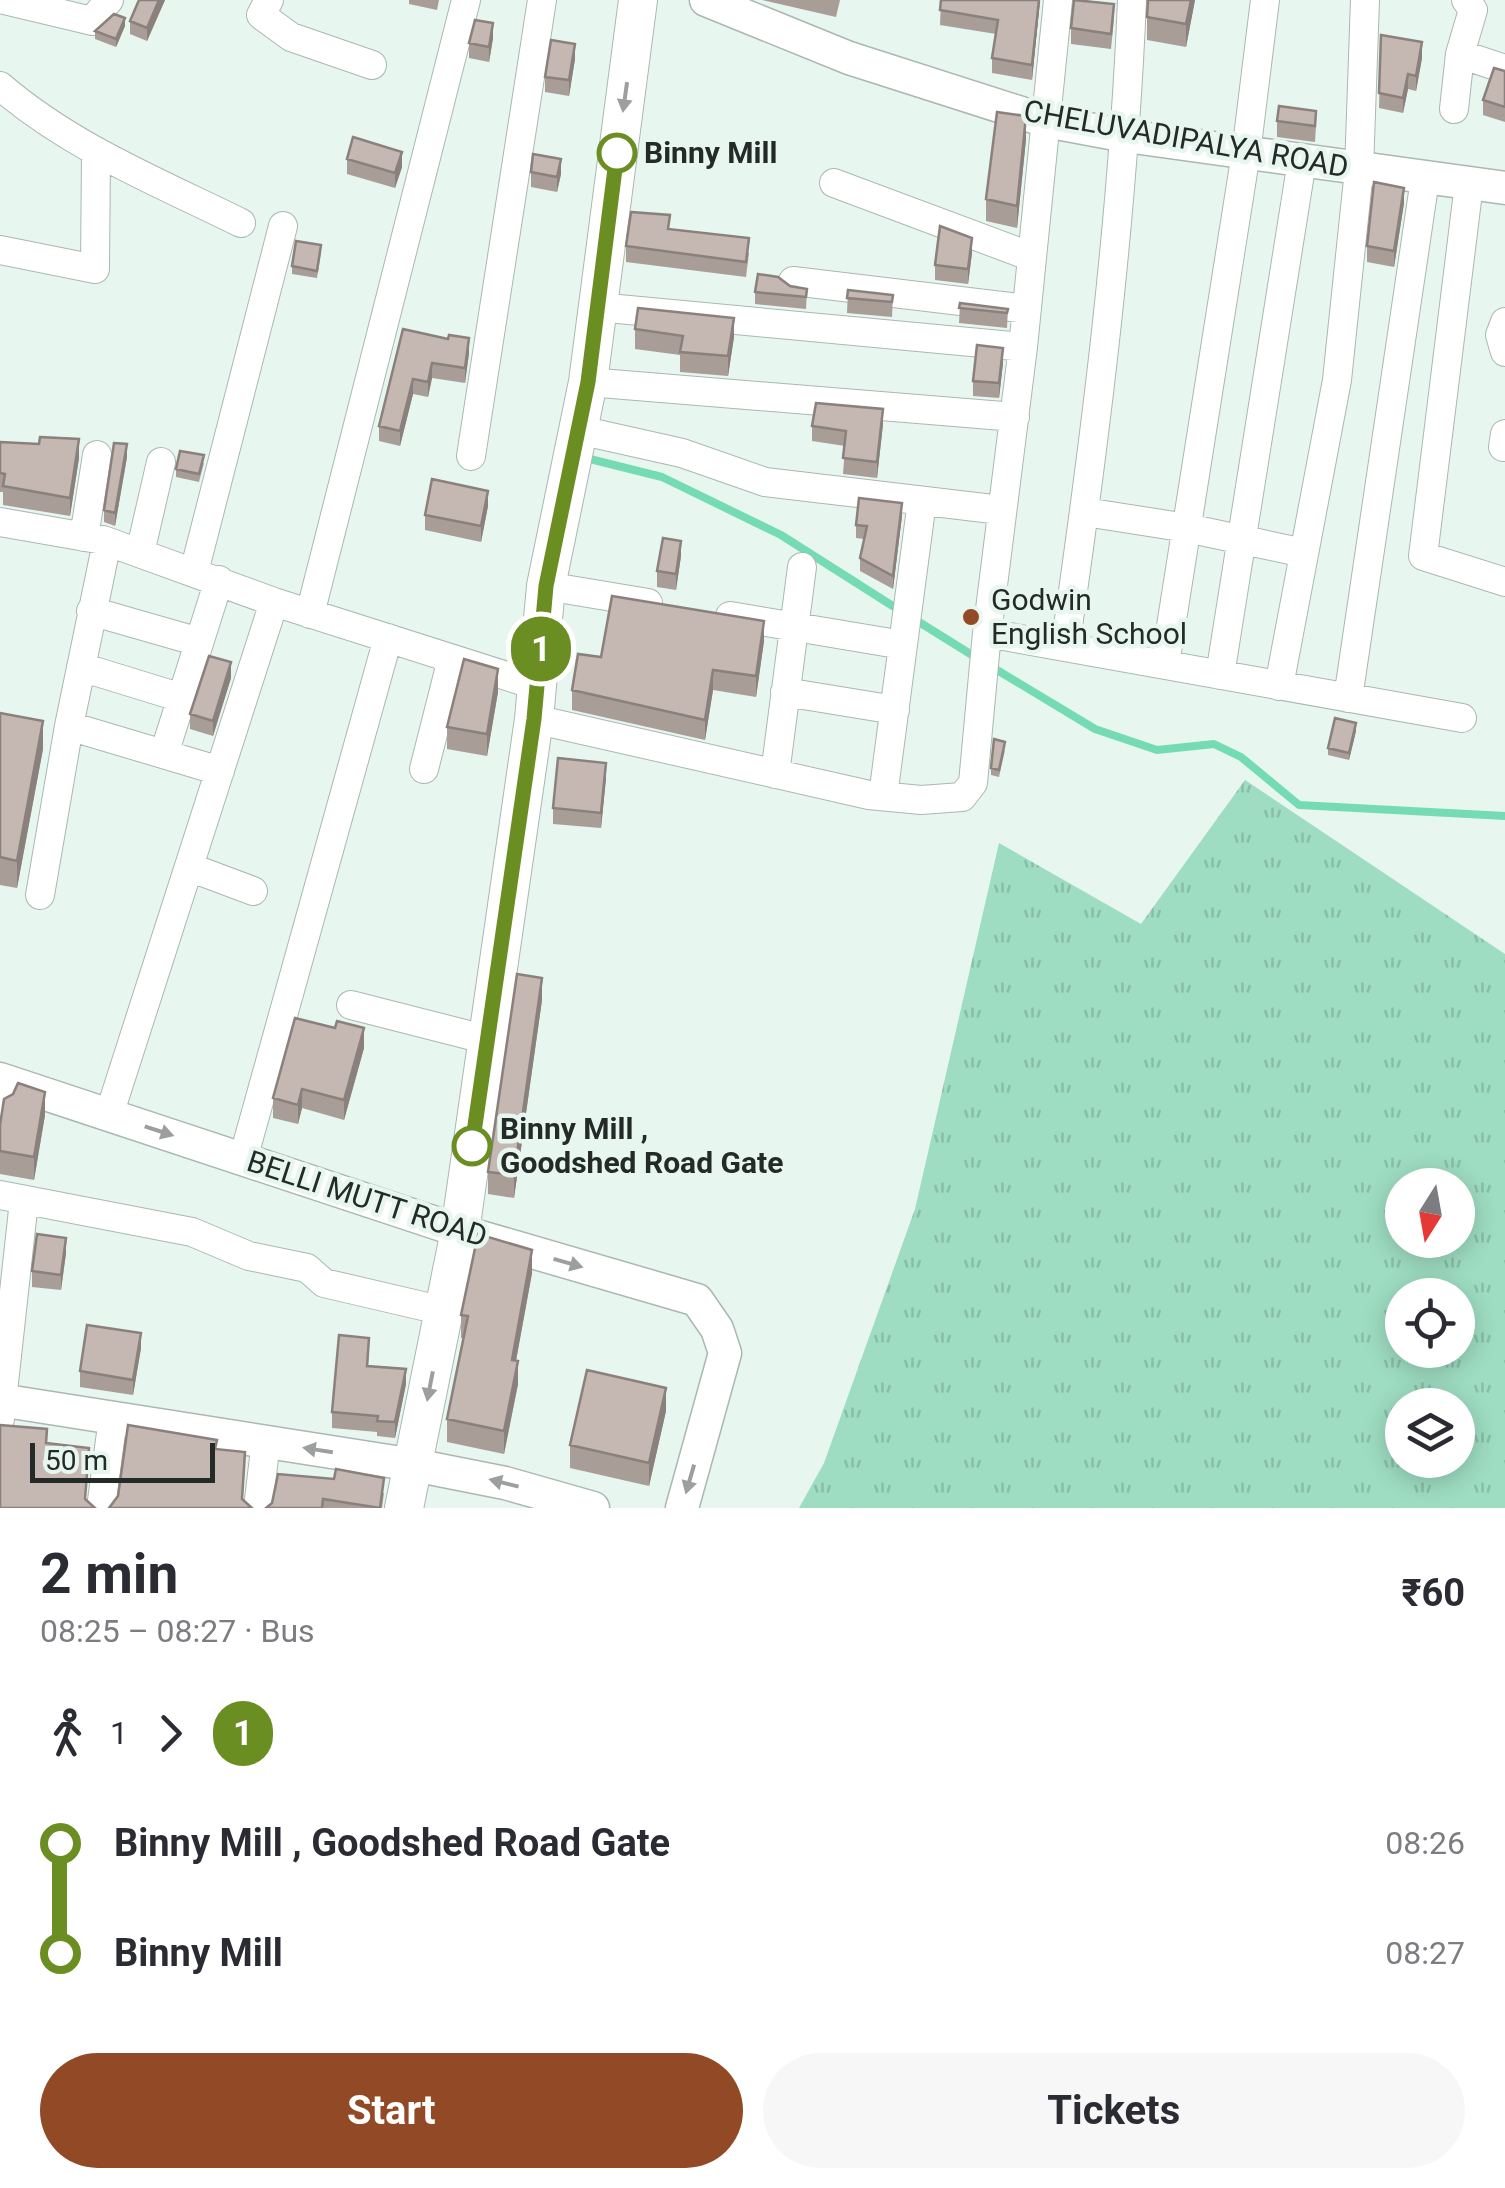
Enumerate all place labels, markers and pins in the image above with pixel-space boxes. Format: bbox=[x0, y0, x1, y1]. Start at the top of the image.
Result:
marker: Binny Mill bbox=[598, 134, 636, 172]
place label: Binny Mill bbox=[644, 135, 777, 170]
place label: Godwin English School bbox=[991, 582, 1187, 651]
marker: Godwin English School bbox=[960, 606, 982, 628]
place label: Binny Mill , Goodshed Road Gate bbox=[500, 1111, 783, 1180]
marker: Binny Mill , Goodshed Road Gate bbox=[453, 1127, 491, 1165]

